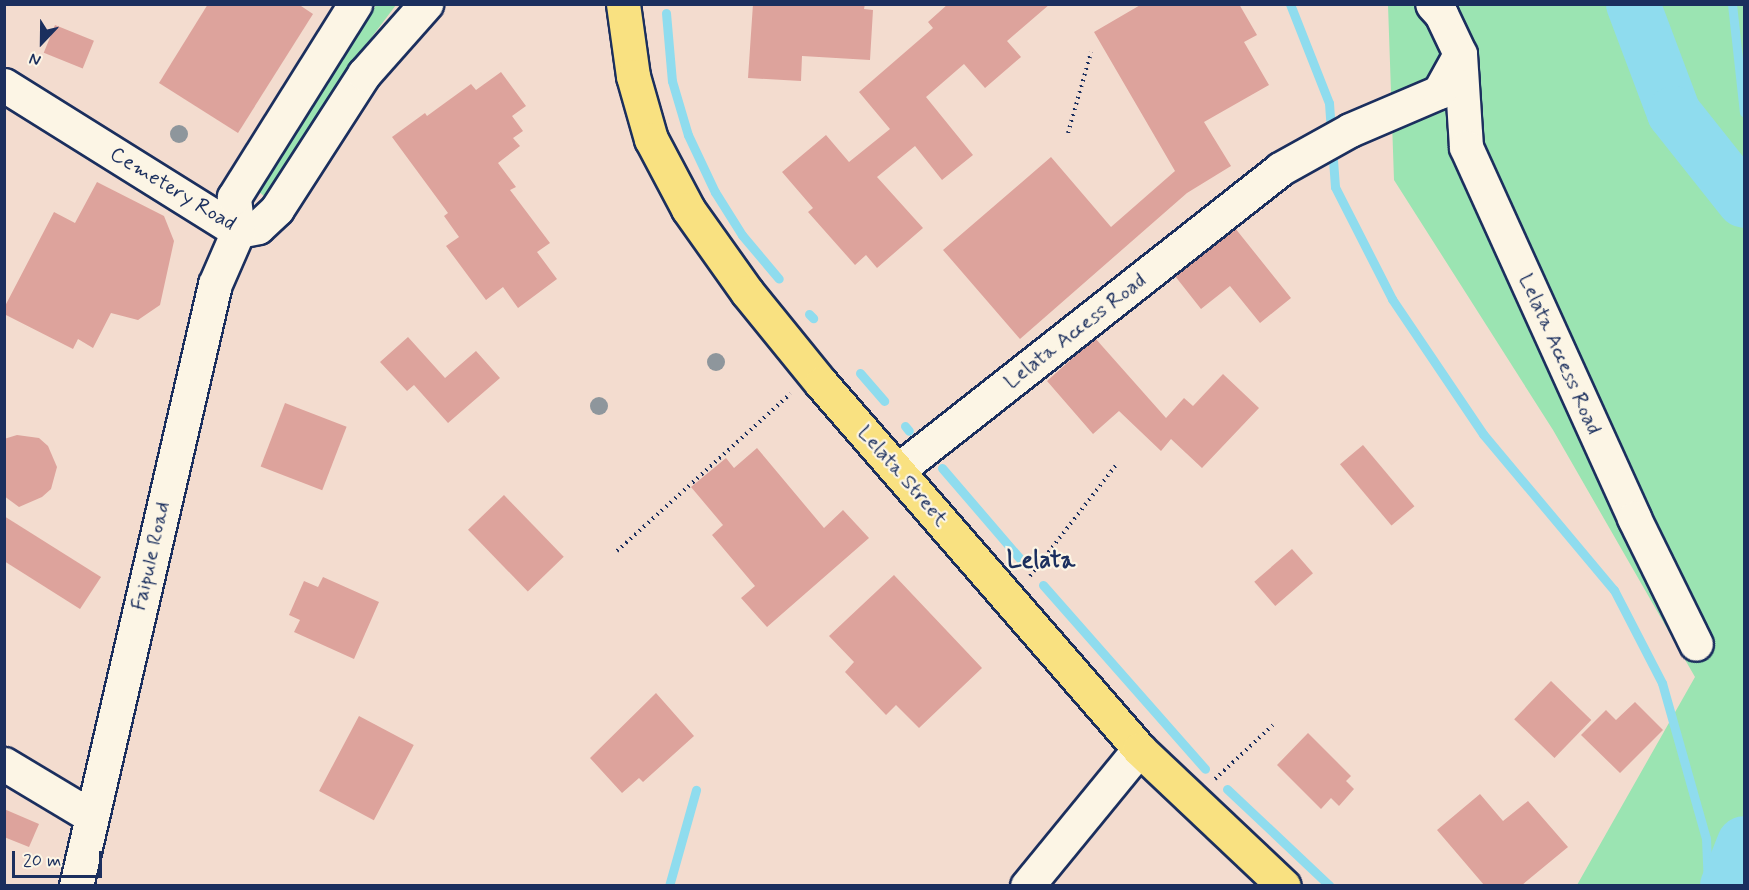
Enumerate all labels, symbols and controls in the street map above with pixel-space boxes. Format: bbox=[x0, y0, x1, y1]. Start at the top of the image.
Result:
north arrow bbox=[12, 12, 72, 72]
text: N bbox=[26, 47, 44, 71]
street label: Cemetery Road bbox=[106, 142, 240, 236]
street label: Lelata Access Road bbox=[999, 268, 1151, 394]
street label: Lelata Access Road bbox=[1513, 270, 1607, 438]
street label: Lelata Street bbox=[852, 420, 954, 532]
street label: Faipule Road bbox=[126, 500, 176, 612]
district label: Lelata bbox=[1007, 547, 1075, 575]
scale bar bbox=[15, 839, 105, 877]
text: 20 m bbox=[23, 849, 61, 873]

